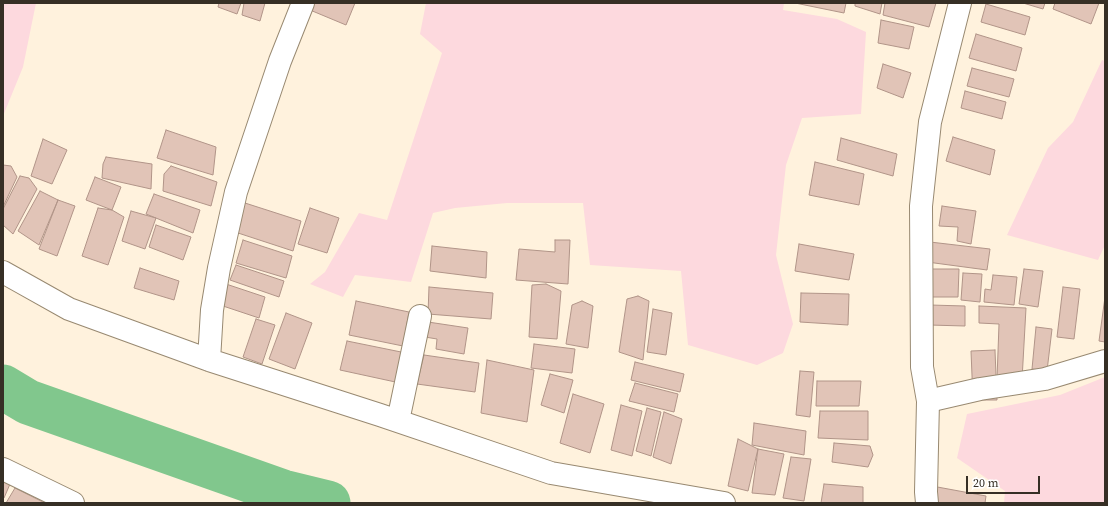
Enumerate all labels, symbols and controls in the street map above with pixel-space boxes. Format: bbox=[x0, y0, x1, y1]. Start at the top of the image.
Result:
scale bar bbox=[968, 468, 1042, 494]
text: 20 m bbox=[973, 475, 999, 491]

